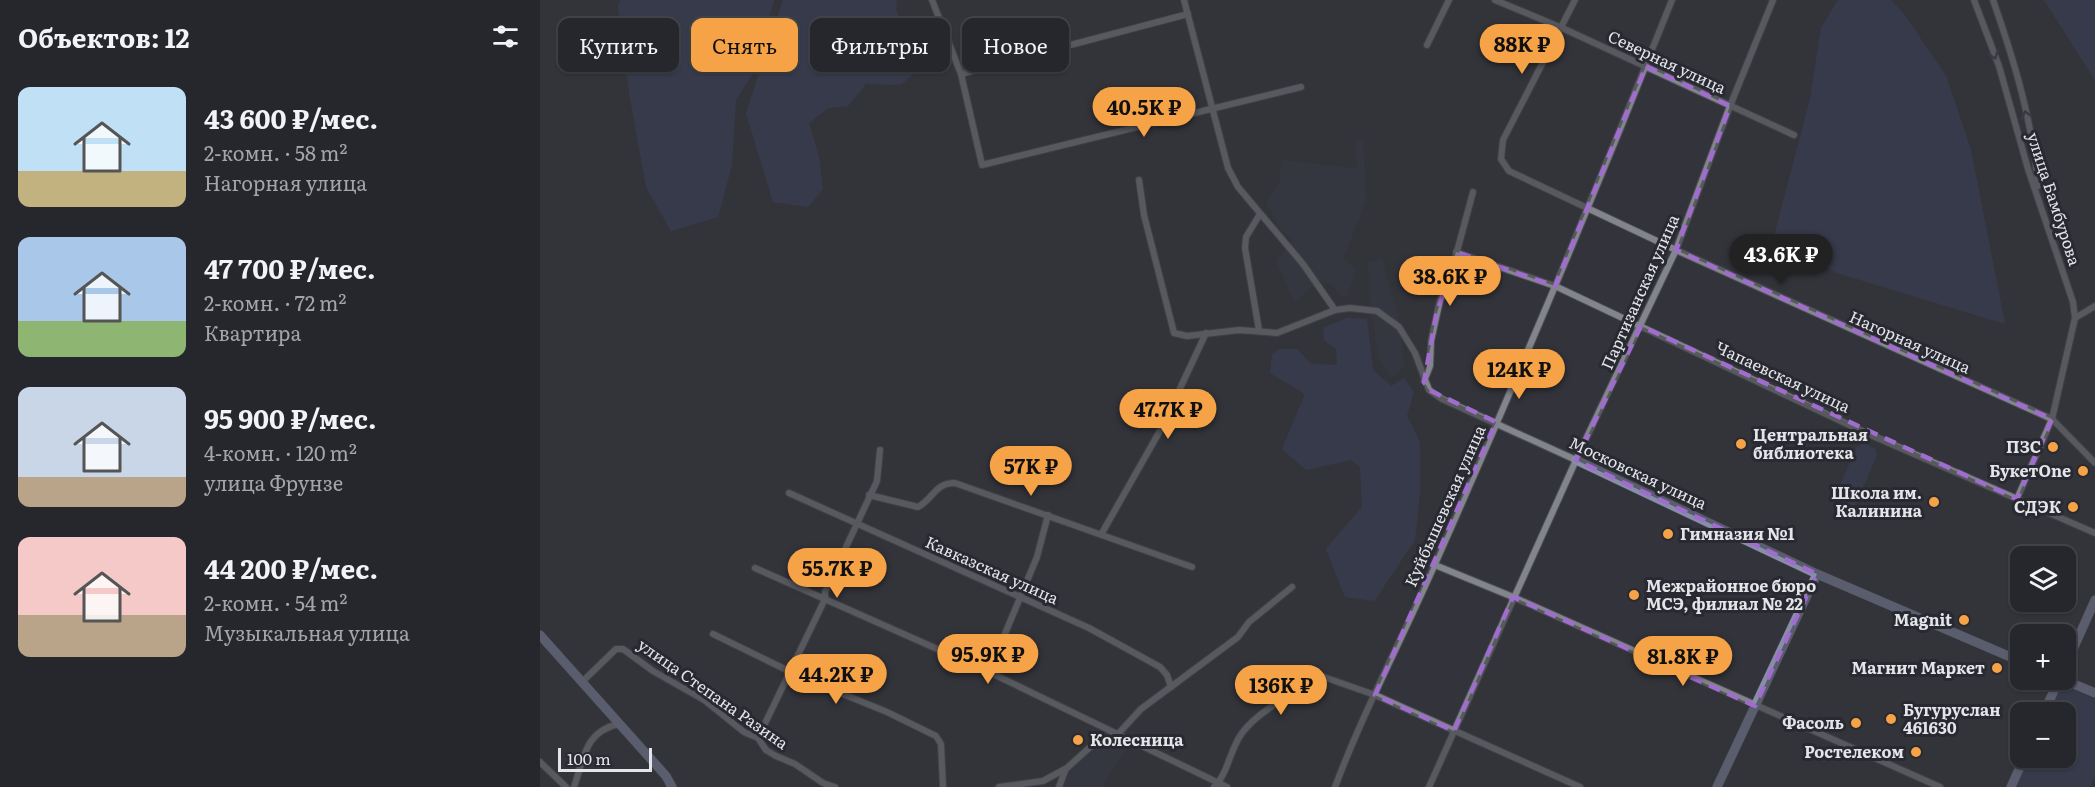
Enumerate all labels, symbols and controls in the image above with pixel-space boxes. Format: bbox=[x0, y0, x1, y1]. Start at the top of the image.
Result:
text: Объектов: 12 bbox=[18, 17, 189, 56]
chip: Купить bbox=[558, 18, 679, 72]
chip: Снять bbox=[691, 18, 798, 72]
chip: Фильтры bbox=[810, 18, 950, 72]
chip: Новое bbox=[962, 18, 1069, 72]
icon: filters bbox=[489, 20, 522, 53]
street label: Северная улица bbox=[1604, 23, 1731, 99]
pin: 88K ₽ bbox=[1480, 24, 1564, 75]
text: 88K ₽ bbox=[1494, 28, 1550, 58]
one-way arrow bbox=[1987, 49, 2000, 60]
pin: 40.5K ₽ bbox=[1089, 87, 1199, 138]
text: 40.5K ₽ bbox=[1107, 91, 1181, 121]
text: 43 600 ₽/мес. bbox=[204, 98, 378, 137]
one-way arrow bbox=[2021, 110, 2034, 120]
icon: home bbox=[66, 111, 138, 183]
street label: улица Бамбурова bbox=[2022, 129, 2088, 269]
text: 2-комн. · 58 m² bbox=[204, 137, 347, 167]
text: Нагорная улица bbox=[204, 167, 367, 197]
street label: Партизанская улица bbox=[1594, 210, 1684, 373]
pin: 43.6K ₽ bbox=[1726, 234, 1836, 285]
text: 43.6K ₽ bbox=[1744, 238, 1818, 268]
text: 47 700 ₽/мес. bbox=[204, 248, 376, 287]
pin: 38.6K ₽ bbox=[1395, 256, 1505, 307]
text: 38.6K ₽ bbox=[1413, 260, 1487, 290]
icon: home bbox=[66, 261, 138, 333]
text: 2-комн. · 72 m² bbox=[204, 287, 346, 317]
street label: Нагорная улица bbox=[1846, 304, 1975, 379]
text: Квартира bbox=[204, 317, 301, 347]
street label: Чапаевская улица bbox=[1712, 334, 1855, 418]
pin: 124K ₽ bbox=[1470, 349, 1568, 400]
text: 124K ₽ bbox=[1487, 353, 1551, 383]
pin: 47.7K ₽ bbox=[1113, 389, 1223, 440]
text: 47.7K ₽ bbox=[1133, 393, 1203, 423]
text: 95 900 ₽/мес. bbox=[204, 398, 377, 437]
icon: home bbox=[66, 411, 138, 483]
street label: Куйбышевская улица bbox=[1398, 421, 1491, 590]
place label: Центральная библиотека bbox=[1753, 422, 1868, 464]
street label: Московская улица bbox=[1566, 430, 1711, 515]
place label: ПЗС bbox=[2006, 434, 2041, 458]
text: 4-комн. · 120 m² bbox=[204, 437, 357, 467]
marker: Центральная библиотека bbox=[1734, 437, 1748, 451]
marker: ПЗС bbox=[2046, 440, 2060, 454]
pin: 57K ₽ bbox=[989, 446, 1073, 497]
text: 57K ₽ bbox=[1004, 450, 1058, 480]
place label: БукетOne bbox=[1989, 458, 2071, 482]
marker: БукетOne bbox=[2076, 464, 2090, 478]
text: улица Фрунзе bbox=[204, 467, 343, 497]
place label: Школа им. Калинина bbox=[1831, 480, 1923, 522]
place label: СДЭК bbox=[2014, 494, 2062, 518]
marker: Школа им. Калинина bbox=[1927, 495, 1941, 509]
marker: СДЭК bbox=[2066, 500, 2080, 514]
place label: Гимназия №1 bbox=[1680, 521, 1795, 545]
marker: Гимназия №1 bbox=[1661, 527, 1675, 541]
street label: Кавказская улица bbox=[922, 529, 1063, 609]
map controls bbox=[2010, 546, 2076, 768]
button: layers bbox=[2010, 546, 2076, 612]
text: 44 200 ₽/мес. bbox=[204, 548, 378, 587]
pin: 55.7K ₽ bbox=[782, 548, 892, 599]
text: 55.7K ₽ bbox=[802, 552, 872, 582]
icon: home bbox=[66, 561, 138, 633]
place label: Межрайонное бюро МСЭ, филиал № 22 bbox=[1646, 573, 1816, 615]
text: 2-комн. · 54 m² bbox=[204, 587, 347, 617]
marker: Межрайонное бюро МСЭ, филиал № 22 bbox=[1627, 588, 1641, 602]
place label: Magnit bbox=[1894, 607, 1952, 631]
marker: Magnit bbox=[1957, 613, 1971, 627]
text: Музыкальная улица bbox=[204, 617, 410, 647]
button: + bbox=[2010, 624, 2076, 690]
street label: улица Степана Разина bbox=[633, 632, 794, 755]
pin: 95.9K ₽ bbox=[933, 634, 1043, 685]
pin: 81.8K ₽ bbox=[1628, 636, 1738, 687]
text: 95.9K ₽ bbox=[951, 638, 1025, 668]
text: 81.8K ₽ bbox=[1647, 640, 1719, 670]
pin: 44.2K ₽ bbox=[781, 654, 891, 705]
place label: Магнит Маркет bbox=[1852, 655, 1985, 679]
text: 44.2K ₽ bbox=[799, 658, 873, 688]
marker: Магнит Маркет bbox=[1990, 661, 2004, 675]
pin: 136K ₽ bbox=[1232, 665, 1330, 716]
text: 136K ₽ bbox=[1249, 669, 1313, 699]
place label: Бугуруслан 461630 bbox=[1903, 697, 2001, 739]
button: − bbox=[2010, 702, 2076, 768]
place label: Фасоль bbox=[1782, 710, 1844, 734]
marker: Бугуруслан 461630 bbox=[1884, 712, 1898, 726]
marker: Фасоль bbox=[1849, 716, 1863, 730]
place label: Колесница bbox=[1090, 727, 1184, 751]
marker: Колесница bbox=[1071, 733, 1085, 747]
place label: Ростелеком bbox=[1804, 739, 1904, 763]
scale bar bbox=[558, 745, 652, 772]
marker: Ростелеком bbox=[1909, 745, 1923, 759]
text: 100 m bbox=[567, 746, 611, 770]

